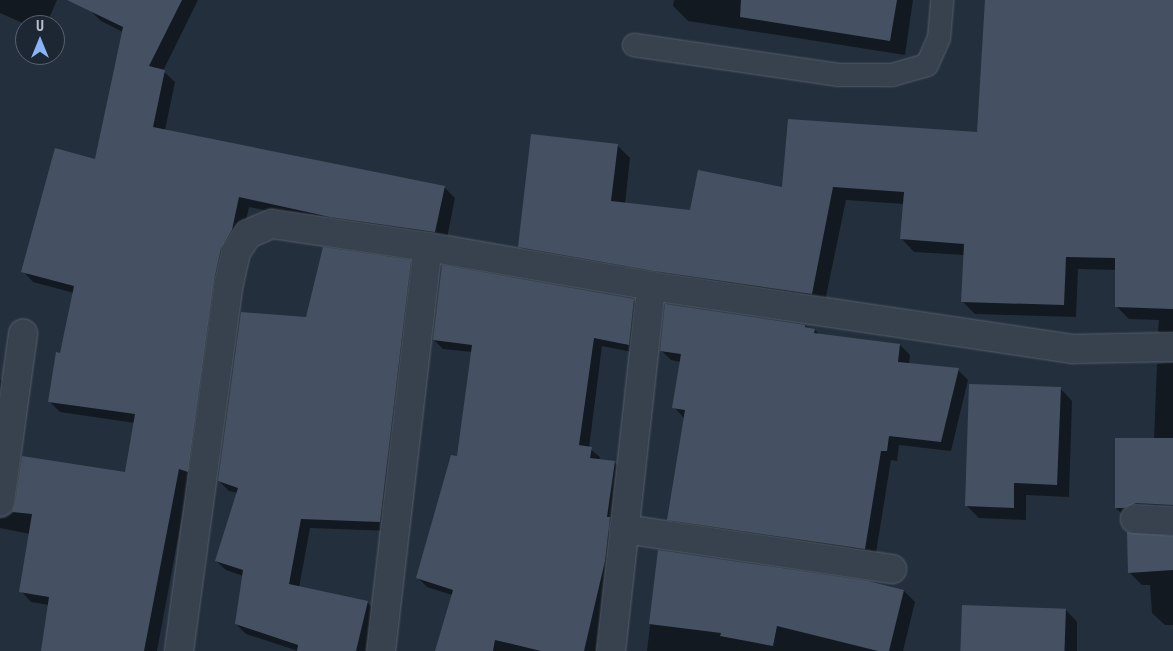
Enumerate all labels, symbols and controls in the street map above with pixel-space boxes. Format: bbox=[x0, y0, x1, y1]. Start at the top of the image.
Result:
north arrow bbox=[15, 15, 65, 65]
text: U bbox=[36, 18, 44, 34]

